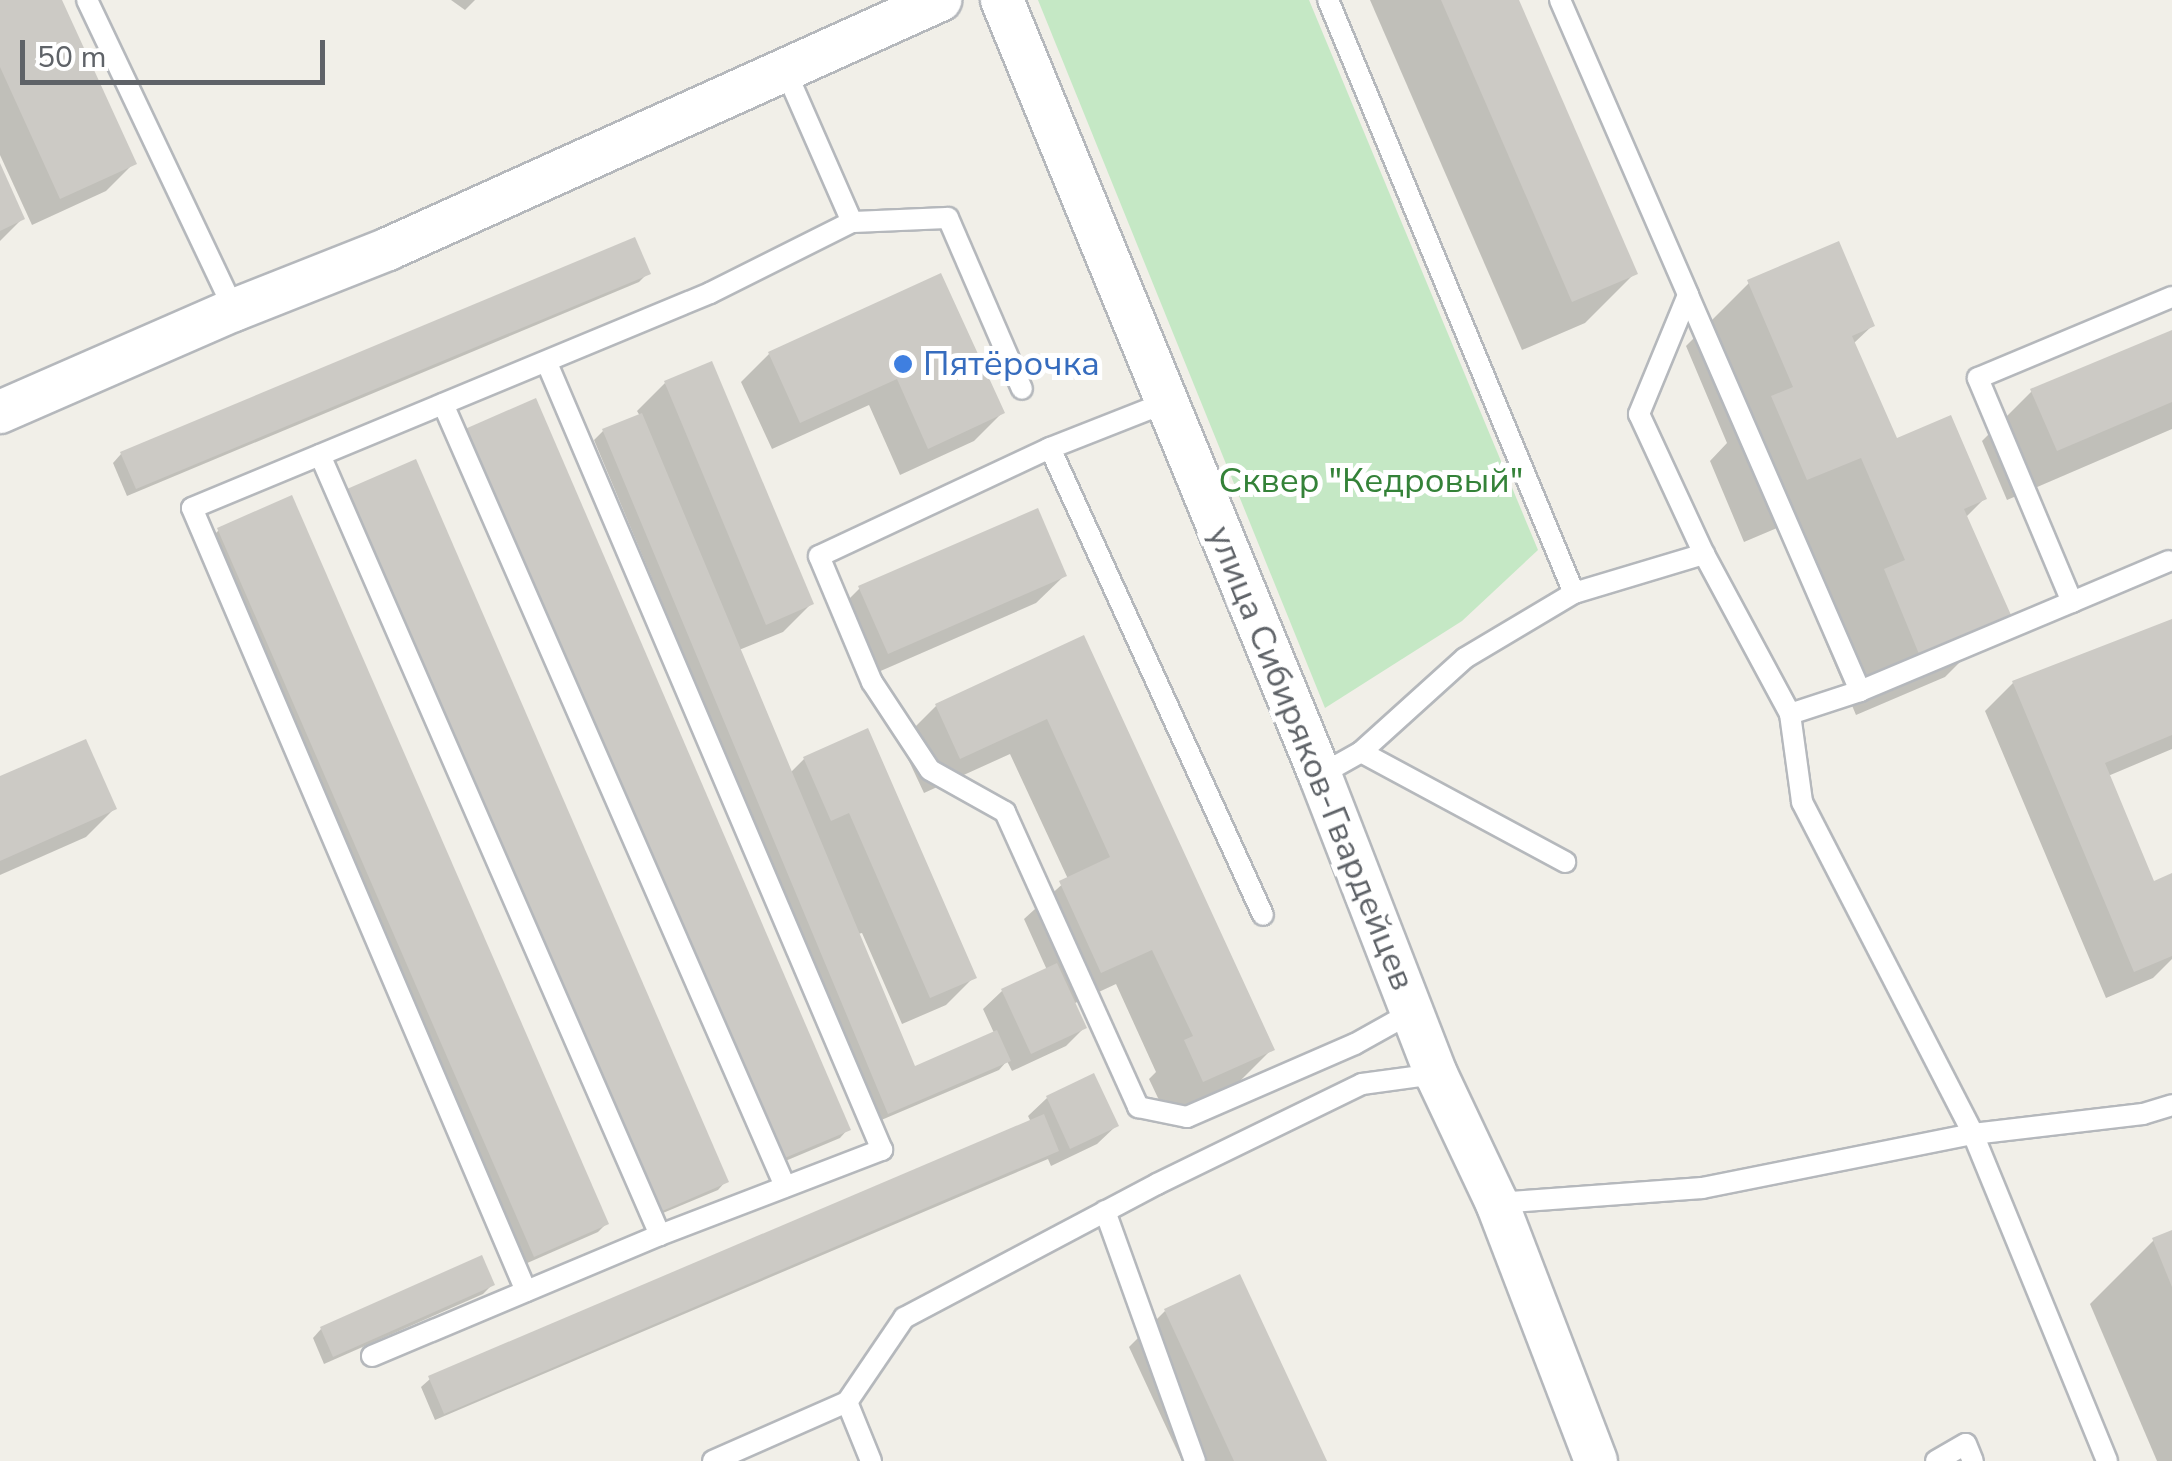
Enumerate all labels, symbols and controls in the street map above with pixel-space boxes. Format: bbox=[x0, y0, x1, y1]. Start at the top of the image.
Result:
scale bar bbox=[25, 20, 330, 82]
text: 50 m bbox=[37, 37, 106, 78]
place label: Пятёрочка bbox=[923, 343, 1100, 385]
marker: Пятёрочка bbox=[892, 353, 914, 375]
park label: Сквер "Кедровый" bbox=[1219, 460, 1523, 502]
street label: улица Сибиряков-Гвардейцев bbox=[1198, 520, 1424, 996]

